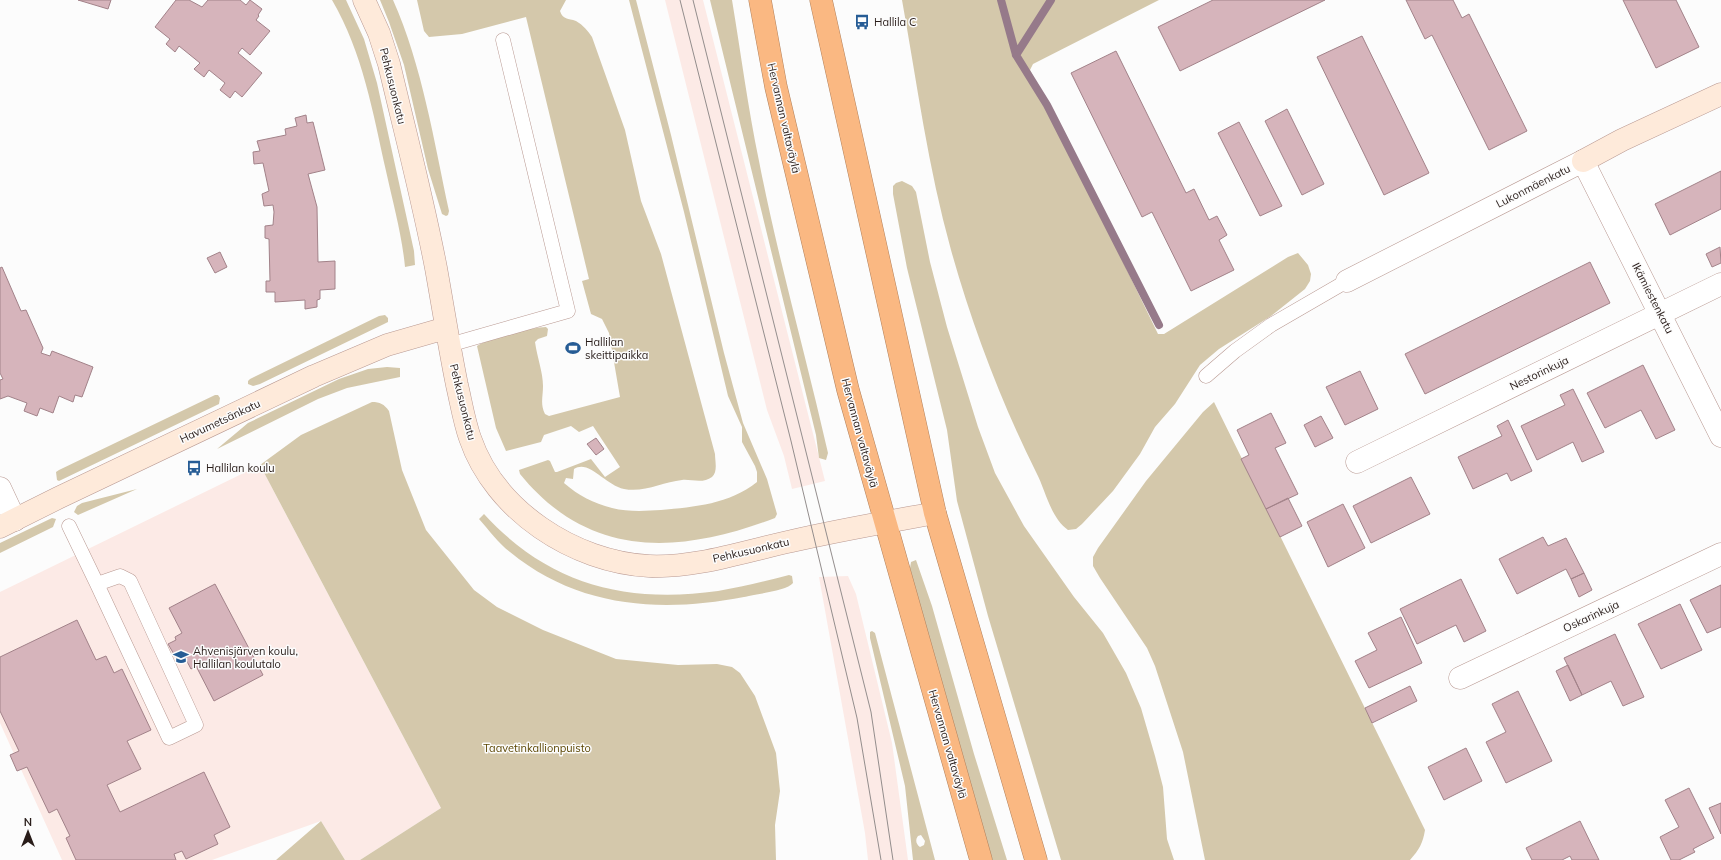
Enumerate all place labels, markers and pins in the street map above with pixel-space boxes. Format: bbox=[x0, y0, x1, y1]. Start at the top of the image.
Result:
bus stop icon: Hallila C bbox=[853, 13, 871, 31]
place label: Hallila C bbox=[874, 15, 917, 29]
place label: Hallilan skeittipaikka bbox=[585, 335, 648, 362]
sports icon: Hallilan skeittipaikka bbox=[564, 339, 582, 357]
bus stop icon: Hallilan koulu bbox=[185, 459, 203, 477]
place label: Hallilan koulu bbox=[206, 461, 275, 475]
place label: Ahvenisjärven koulu, Hallilan koulutalo bbox=[193, 644, 298, 671]
school or university icon: Ahvenisjärven koulu, Hallilan koulutalo bbox=[172, 648, 190, 666]

